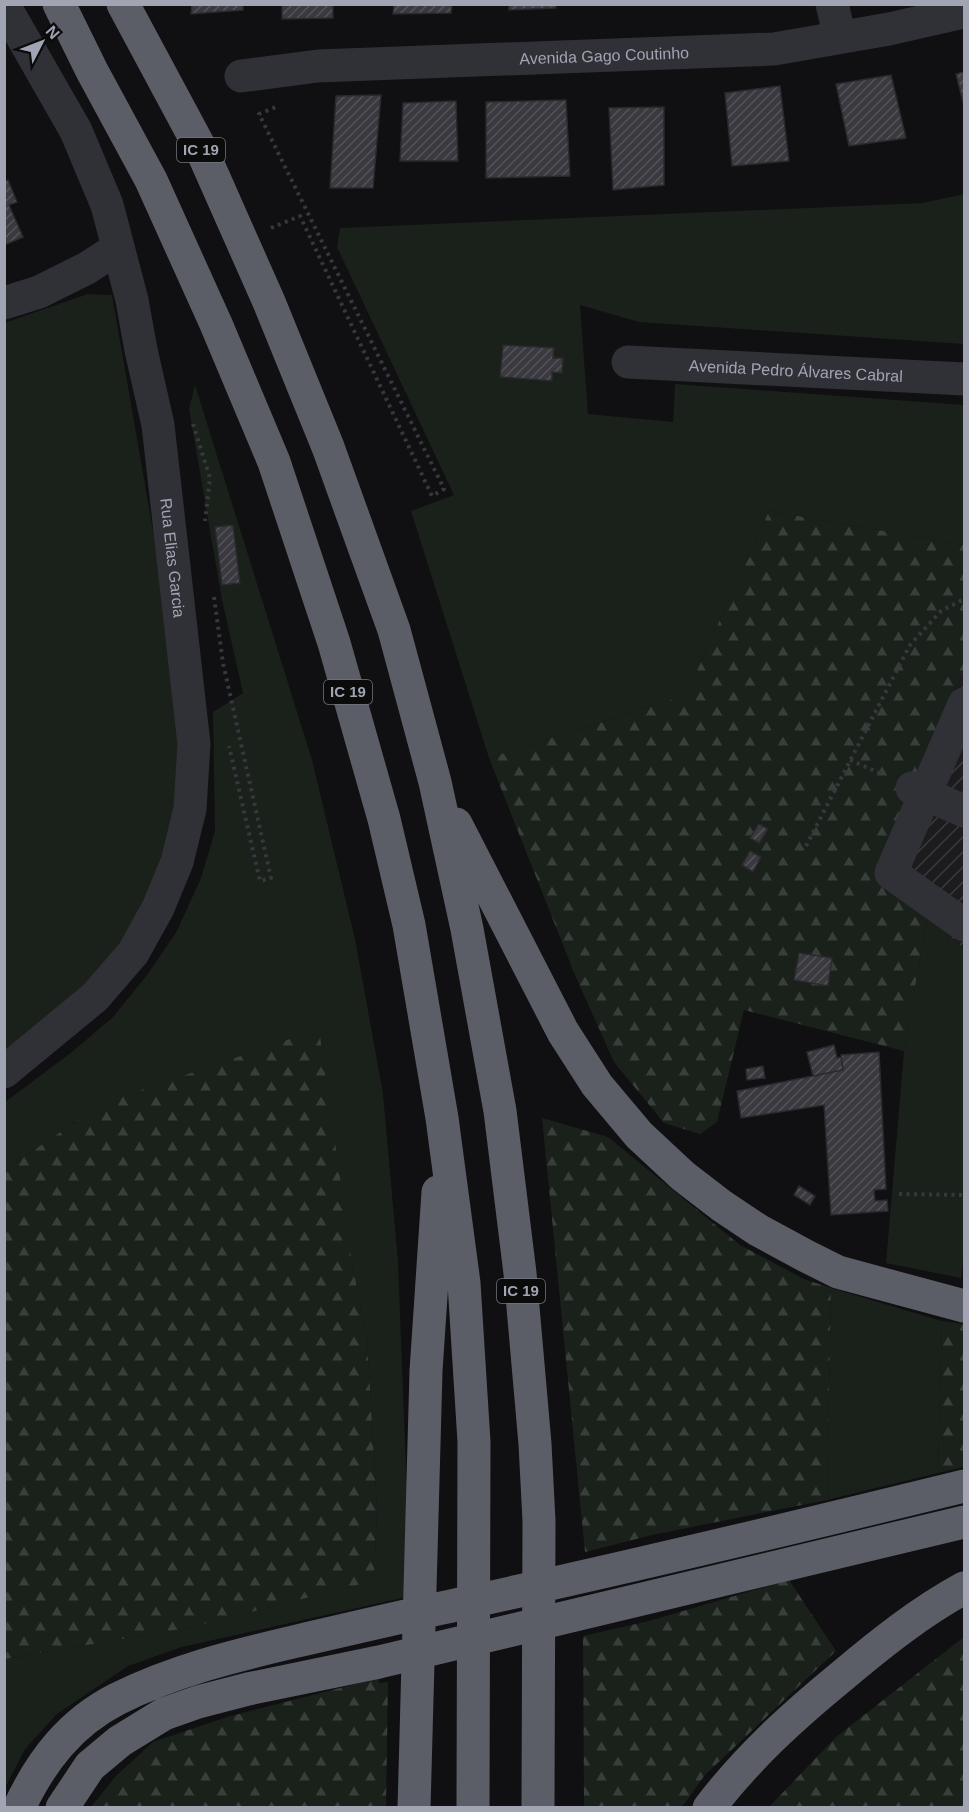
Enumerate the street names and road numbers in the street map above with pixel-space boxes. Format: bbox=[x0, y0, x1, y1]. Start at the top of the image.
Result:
street label: Avenida Gago Coutinho bbox=[519, 44, 689, 67]
road number: IC 19 bbox=[177, 138, 225, 162]
street label: Avenida Pedro Álvares Cabral bbox=[688, 357, 903, 385]
street label: Rua Elias Garcia bbox=[157, 497, 188, 619]
road number: IC 19 bbox=[324, 680, 372, 704]
road number: IC 19 bbox=[497, 1279, 545, 1303]

